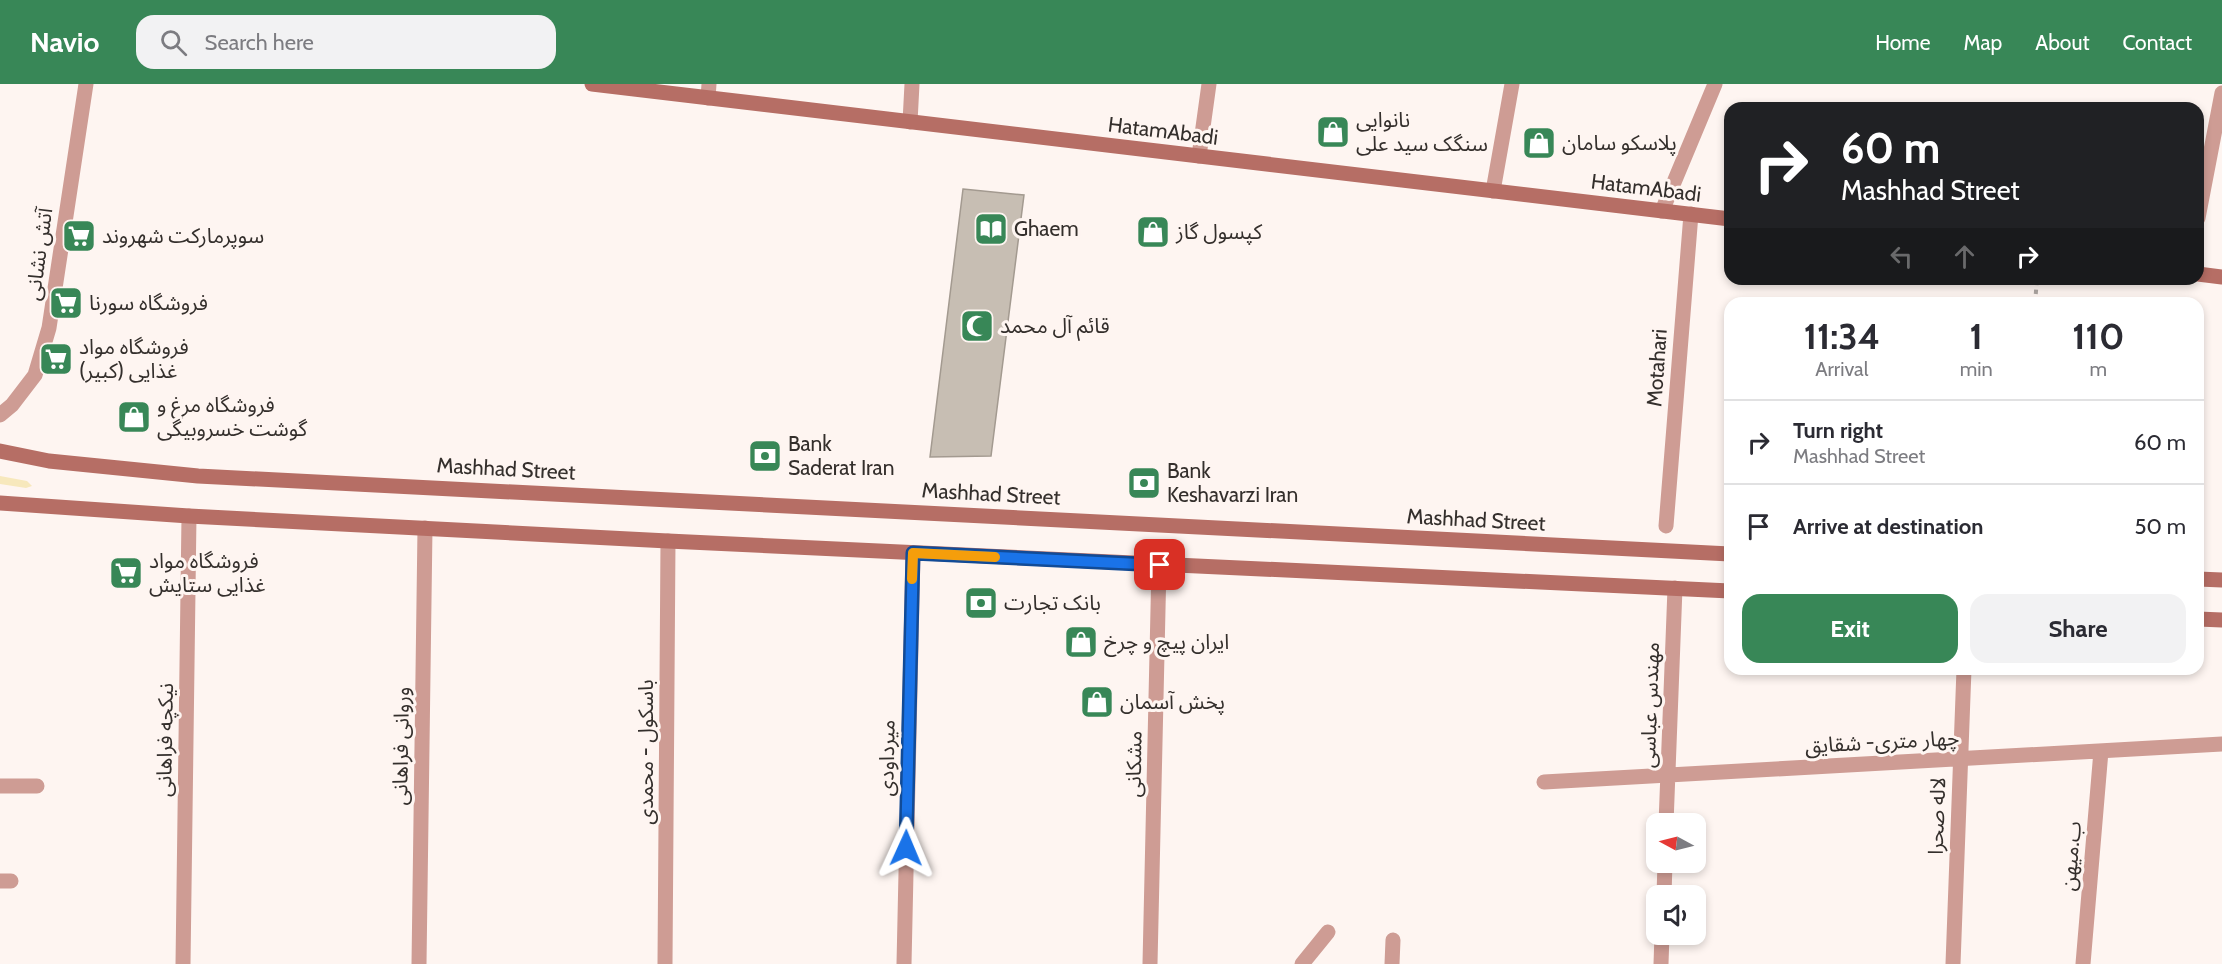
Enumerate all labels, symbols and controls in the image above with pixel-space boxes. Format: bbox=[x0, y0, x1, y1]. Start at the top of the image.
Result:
search box bbox=[136, 15, 556, 69]
text: Navio bbox=[30, 25, 100, 59]
icon: search bbox=[157, 26, 190, 59]
text: Search here bbox=[205, 29, 314, 56]
text: Home bbox=[1875, 30, 1931, 55]
text: Map bbox=[1964, 30, 2002, 55]
text: About bbox=[2035, 30, 2089, 55]
text: Contact bbox=[2122, 30, 2192, 55]
place label: نانوایی سنگک سید علی bbox=[1356, 107, 1488, 156]
street label: HatamAbadi bbox=[1107, 111, 1220, 150]
shop icon: نانوایی سنگک سید علی bbox=[1315, 114, 1351, 150]
text: 60 m bbox=[1841, 122, 1940, 174]
shop icon: پلاسکو سامان bbox=[1521, 125, 1557, 161]
icon: right bbox=[1742, 126, 1820, 204]
place label: پلاسکو سامان bbox=[1562, 130, 1677, 156]
street label: HatamAbadi bbox=[1590, 168, 1703, 207]
text: Mashhad Street bbox=[1841, 174, 2020, 207]
street label: آتش نشانی bbox=[20, 205, 57, 302]
library icon: Ghaem bbox=[973, 211, 1009, 247]
shop icon: کپسول گاز bbox=[1135, 214, 1171, 250]
place label: Ghaem bbox=[1014, 216, 1079, 241]
supermarket icon: سوپرمارکت شهروند bbox=[61, 218, 97, 254]
place label: کپسول گاز bbox=[1175, 219, 1262, 245]
place label: سوپرمارکت شهروند bbox=[102, 223, 264, 249]
icon: left bbox=[1885, 240, 1918, 273]
icon: ahead bbox=[1948, 240, 1981, 273]
icon: right bbox=[2011, 240, 2044, 273]
supermarket icon: فروشگاه سورنا bbox=[48, 285, 84, 321]
place label: فروشگاه سورنا bbox=[89, 290, 208, 315]
mosque icon: قائم آل محمد bbox=[959, 308, 995, 344]
place label: قائم آل محمد bbox=[1000, 313, 1110, 341]
text: 11:34 bbox=[1804, 314, 1880, 358]
text: 1 bbox=[1970, 314, 1983, 358]
text: 110 bbox=[2072, 314, 2124, 358]
street label: Motahari bbox=[1641, 328, 1672, 408]
place label: فروشگاه مواد غذایی (کبیر) bbox=[79, 334, 189, 383]
supermarket icon: فروشگاه مواد غذایی (کبیر) bbox=[38, 341, 74, 377]
text: Arrival bbox=[1815, 357, 1868, 381]
text: min bbox=[1960, 357, 1993, 381]
text: m bbox=[2090, 357, 2107, 381]
place label: فروشگاه مرغ و گوشت خسروبیگی bbox=[157, 392, 308, 441]
shop icon: فروشگاه مرغ و گوشت خسروبیگی bbox=[116, 399, 152, 435]
text: Turn right bbox=[1793, 417, 1883, 444]
icon: right bbox=[1742, 426, 1775, 459]
text: 60 m bbox=[2134, 429, 2186, 456]
place label: Bank Saderat Iran bbox=[788, 431, 894, 480]
bank icon: Bank Saderat Iran bbox=[747, 438, 783, 474]
text: Mashhad Street bbox=[1793, 444, 1925, 468]
street label: Mashhad Street bbox=[436, 452, 576, 485]
place label: Bank Keshavarzi Iran bbox=[1167, 458, 1298, 507]
bank icon: Bank Keshavarzi Iran bbox=[1126, 465, 1162, 501]
street label: Mashhad Street bbox=[921, 477, 1061, 510]
street label: Mashhad Street bbox=[1406, 503, 1546, 536]
icon: arrive bbox=[1742, 510, 1775, 543]
text: Arrive at destination bbox=[1793, 513, 1983, 540]
text: 50 m bbox=[2134, 513, 2186, 540]
pin bbox=[1134, 539, 1185, 590]
place label: فروشگاه مواد غذایی ستایش bbox=[149, 548, 266, 597]
icon: arrive bbox=[1143, 548, 1176, 581]
supermarket icon: فروشگاه مواد غذایی ستایش bbox=[108, 555, 144, 591]
bank icon: بانک تجارت bbox=[963, 585, 999, 621]
place label: بانک تجارت bbox=[1004, 590, 1101, 615]
button: Exit bbox=[1742, 594, 1958, 663]
button: Share bbox=[1970, 594, 2186, 663]
shop icon: ایران پیچ و چرخ bbox=[1063, 624, 1099, 660]
place label: ایران پیچ و چرخ bbox=[1104, 629, 1229, 657]
street label: مهندس عباسی bbox=[1635, 642, 1664, 768]
street label: باسکول - محمدی bbox=[633, 679, 658, 825]
street label: نیکچه فراهانی bbox=[151, 683, 179, 797]
shop icon: پخش آسمان bbox=[1079, 684, 1115, 720]
street label: وروانی فراهانی bbox=[387, 686, 414, 806]
place label: پخش آسمان bbox=[1120, 689, 1225, 715]
street label: میرداودی bbox=[873, 719, 900, 797]
street label: چهار متری- شقایق bbox=[1804, 725, 1960, 759]
street label: مشکانی bbox=[1120, 730, 1147, 798]
street label: لاله صحرا bbox=[1923, 777, 1950, 855]
north arrow bbox=[1646, 813, 1706, 873]
map controls bbox=[1646, 813, 1706, 945]
position arrow bbox=[874, 816, 938, 880]
street label: ب.میهن bbox=[2055, 820, 2086, 892]
button: sound bbox=[1646, 885, 1706, 945]

